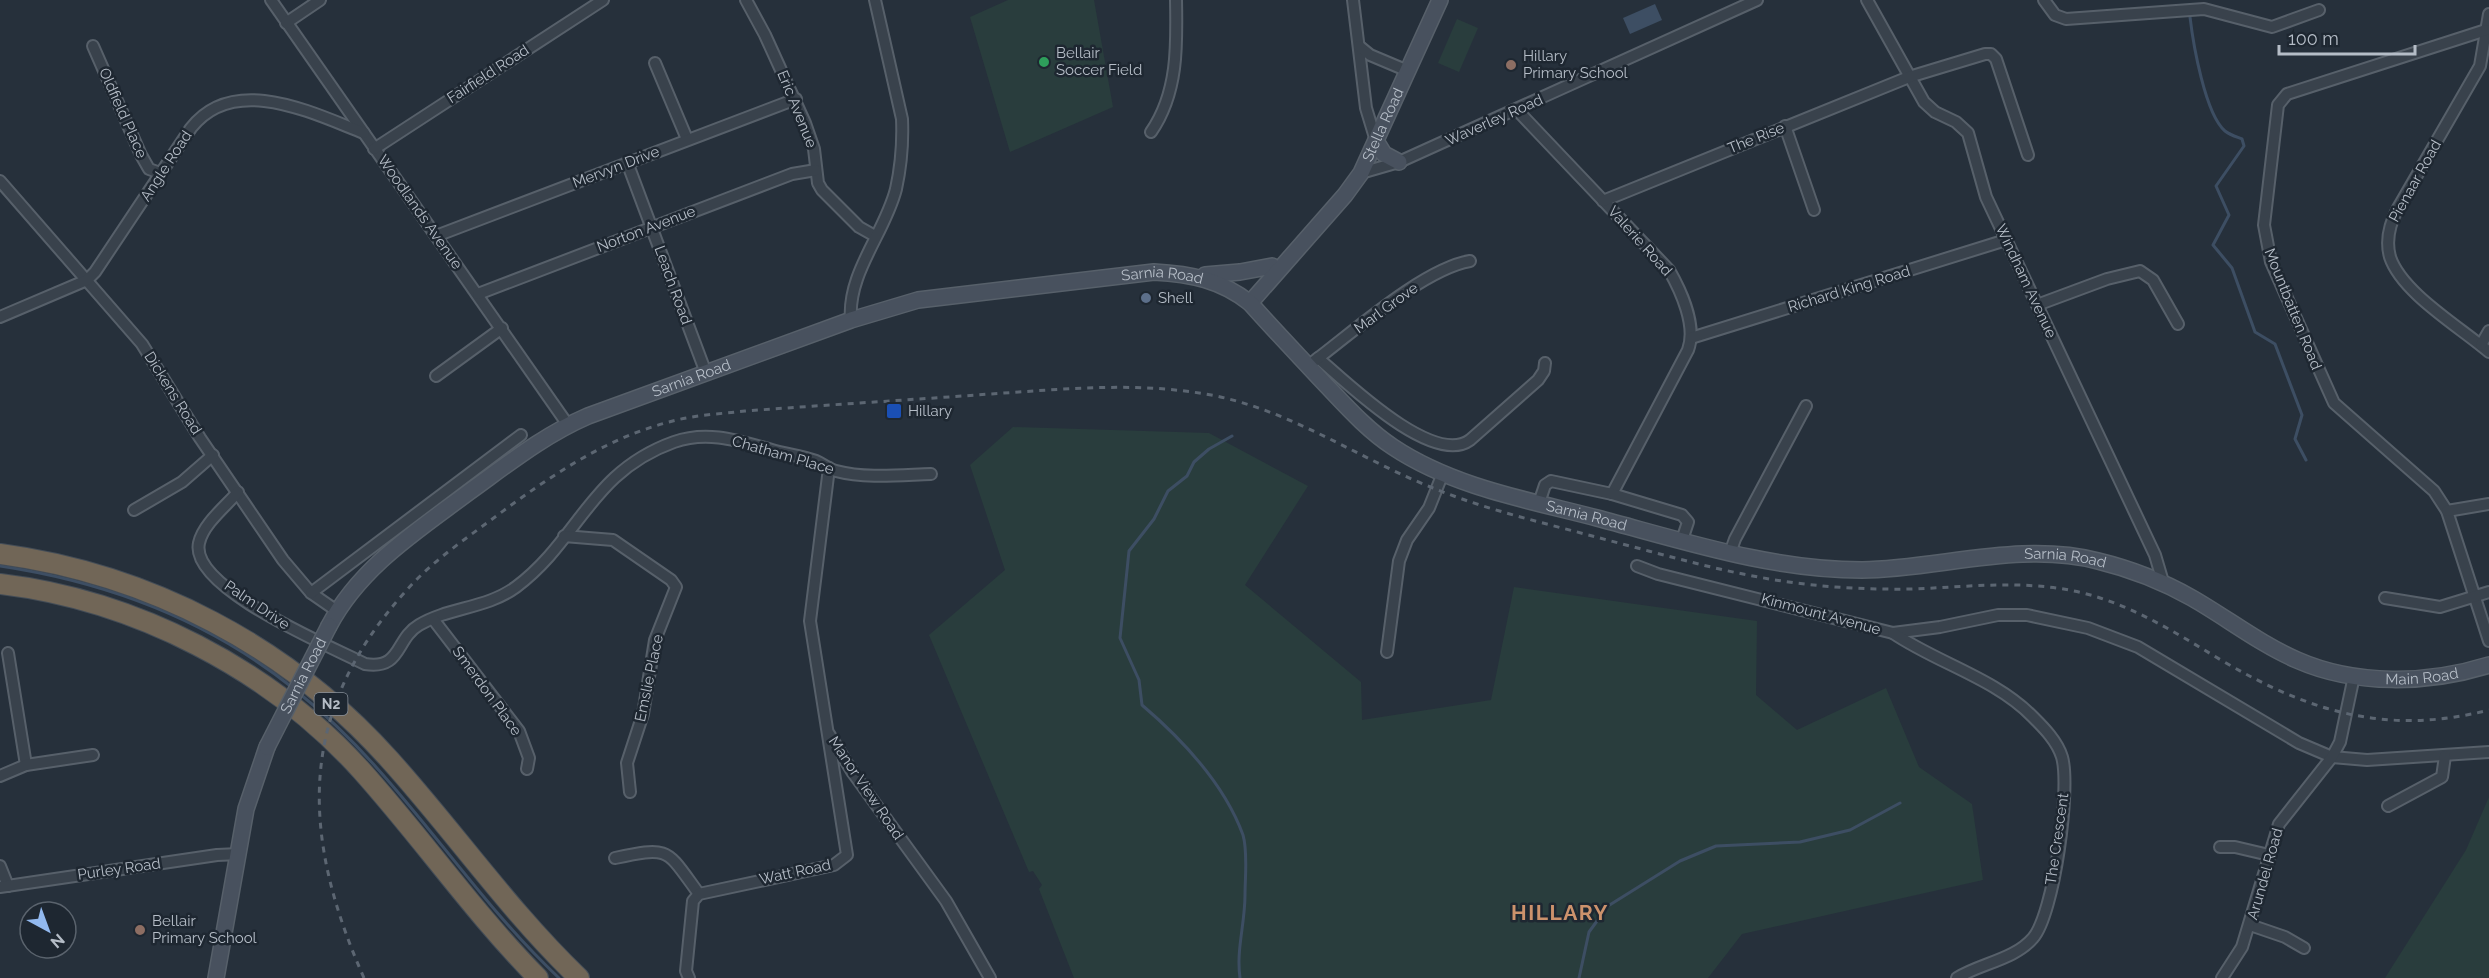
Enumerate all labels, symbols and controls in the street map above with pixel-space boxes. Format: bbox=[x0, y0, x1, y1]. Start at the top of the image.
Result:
scale bar bbox=[2279, 18, 2416, 56]
text: 100 m bbox=[2288, 28, 2339, 49]
street label: Fairfield Road bbox=[444, 41, 532, 107]
place label: Bellair Soccer Field bbox=[1056, 44, 1142, 79]
place label: Hillary Primary School bbox=[1523, 47, 1629, 82]
marker: Bellair Soccer Field bbox=[1037, 55, 1051, 69]
marker: Hillary Primary School bbox=[1504, 58, 1518, 72]
street label: Oldfield Place bbox=[95, 65, 151, 161]
street label: Eric Avenue bbox=[773, 68, 821, 150]
street label: Stella Road bbox=[1358, 85, 1408, 164]
street label: Waverley Road bbox=[1442, 90, 1546, 150]
street label: The Rise bbox=[1725, 118, 1787, 158]
street label: Angle Road bbox=[136, 127, 196, 205]
street label: Pienaar Road bbox=[2385, 137, 2445, 225]
street label: Mervyn Drive bbox=[570, 142, 662, 192]
street label: Woodlands Avenue bbox=[374, 151, 466, 273]
street label: Norton Avenue bbox=[594, 202, 698, 256]
street label: Valerie Road bbox=[1604, 202, 1676, 280]
street label: Windham Avenue bbox=[1992, 221, 2060, 341]
street label: Leach Road bbox=[650, 243, 696, 327]
street label: Mountbatten Road bbox=[2260, 246, 2326, 372]
street label: Richard King Road bbox=[1786, 262, 1912, 316]
street label: Sarnia Road bbox=[1120, 263, 1205, 288]
street label: Marl Grove bbox=[1350, 279, 1422, 337]
place label: Shell bbox=[1158, 289, 1194, 307]
marker: Shell bbox=[1139, 291, 1153, 305]
street label: Dickens Road bbox=[140, 348, 206, 438]
street label: Sarnia Road bbox=[649, 356, 733, 401]
marker: Hillary bbox=[885, 402, 903, 420]
place label: Hillary bbox=[908, 402, 952, 420]
street label: Chatham Place bbox=[730, 432, 836, 478]
street label: Sarnia Road bbox=[1544, 497, 1629, 535]
street label: Sarnia Road bbox=[2024, 545, 2108, 572]
street label: Palm Drive bbox=[221, 577, 293, 634]
street label: Kinmount Avenue bbox=[1759, 589, 1883, 639]
street label: Emslie Place bbox=[631, 633, 667, 723]
street label: Sarnia Road bbox=[277, 635, 330, 717]
street label: Smerdon Place bbox=[449, 643, 526, 739]
street label: Main Road bbox=[2385, 664, 2460, 688]
road number: N2 bbox=[314, 693, 348, 715]
street label: Manor View Road bbox=[825, 733, 907, 843]
street label: The Crescent bbox=[2042, 792, 2072, 886]
street label: Arundel Road bbox=[2243, 826, 2287, 922]
street label: Purley Road bbox=[76, 854, 162, 884]
street label: Watt Road bbox=[757, 856, 833, 888]
north arrow bbox=[18, 900, 78, 960]
district label: HILLARY bbox=[1511, 900, 1609, 925]
place label: Bellair Primary School bbox=[152, 912, 258, 947]
marker: Bellair Primary School bbox=[133, 923, 147, 937]
text: N bbox=[47, 930, 68, 952]

